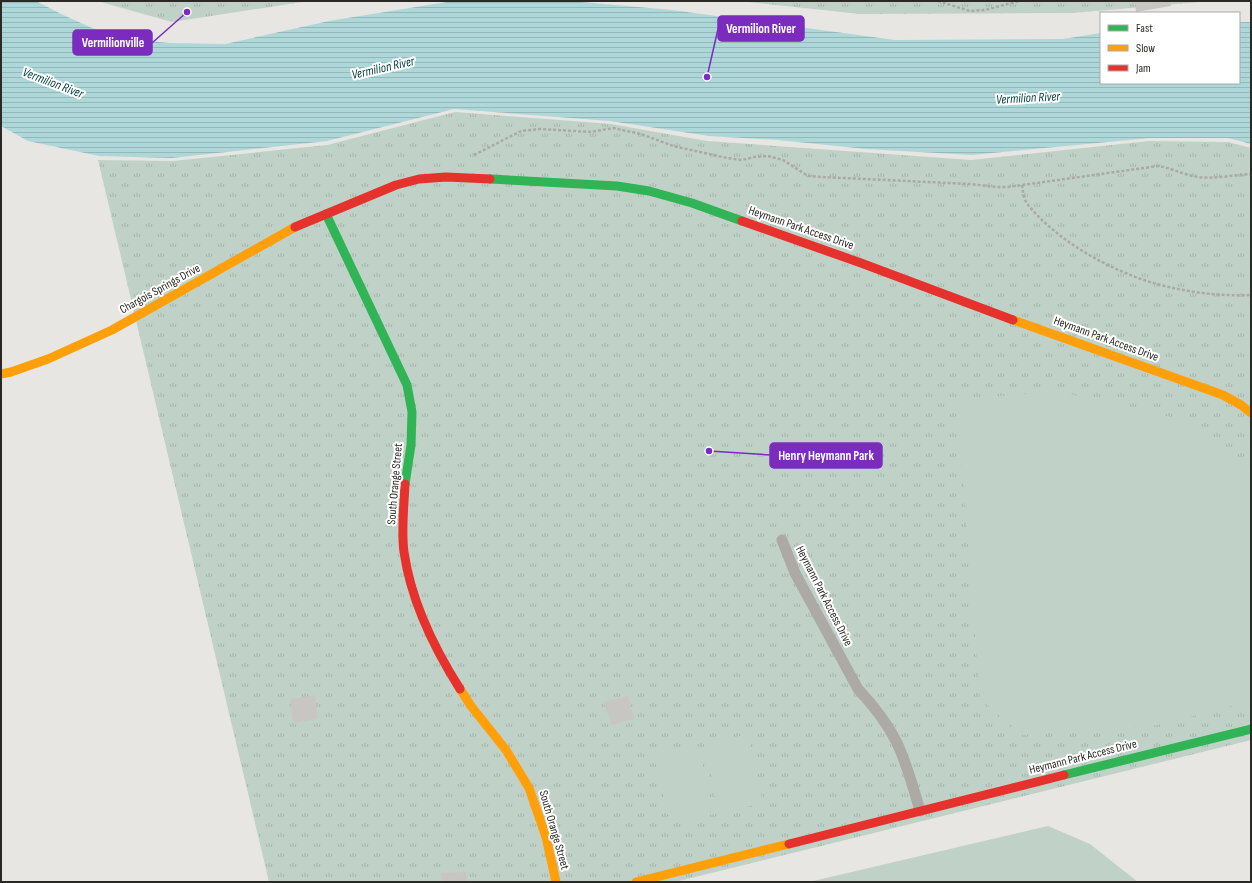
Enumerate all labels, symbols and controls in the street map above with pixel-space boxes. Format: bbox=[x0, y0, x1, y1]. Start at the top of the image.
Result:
legend bbox=[1100, 12, 1240, 84]
callout: Vermilion River bbox=[718, 16, 804, 41]
text: Vermilion River bbox=[726, 21, 796, 37]
text: Fast bbox=[1136, 21, 1153, 36]
callout: Vermilionville bbox=[73, 30, 152, 55]
text: Vermilionville bbox=[82, 35, 145, 51]
text: Slow bbox=[1136, 41, 1155, 56]
water label: Vermilion River bbox=[350, 53, 417, 83]
text: Jam bbox=[1135, 61, 1151, 76]
water label: Vermilion River bbox=[20, 64, 87, 102]
water label: Vermilion River bbox=[996, 88, 1062, 108]
street label: Heymann Park Access Drive bbox=[746, 203, 856, 253]
street label: Chargois Springs Drive bbox=[117, 261, 203, 317]
street label: Heymann Park Access Drive bbox=[1052, 313, 1161, 365]
street label: South Orange Street bbox=[384, 442, 406, 525]
callout: Henry Heymann Park bbox=[770, 443, 882, 468]
text: Henry Heymann Park bbox=[778, 448, 874, 464]
street label: Heymann Park Access Drive bbox=[792, 543, 856, 649]
street label: Heymann Park Access Drive bbox=[1028, 736, 1139, 778]
street label: South Orange Street bbox=[536, 789, 573, 872]

